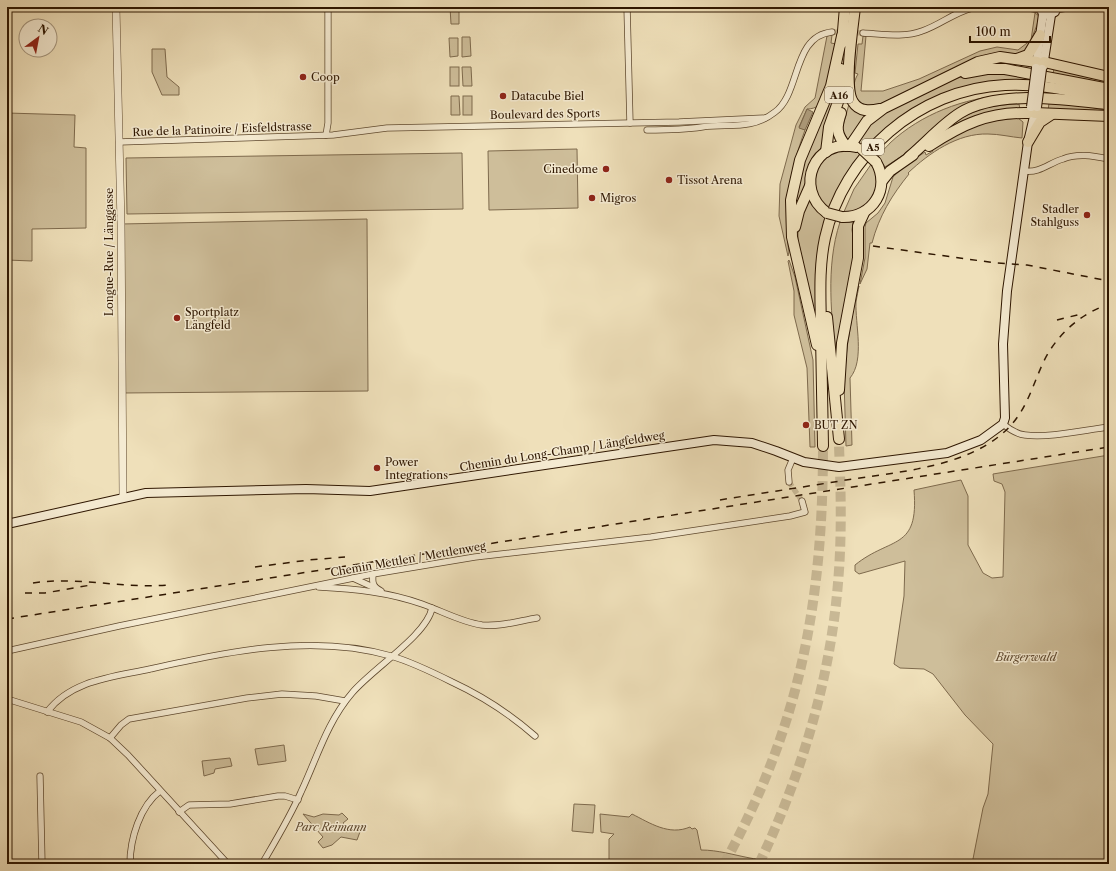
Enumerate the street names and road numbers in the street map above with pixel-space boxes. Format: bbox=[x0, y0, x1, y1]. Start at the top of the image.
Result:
road number: A16 bbox=[825, 87, 853, 103]
street label: Boulevard des Sports bbox=[490, 106, 600, 122]
street label: Rue de la Patinoire / Eisfeldstrasse bbox=[132, 119, 312, 139]
road number: A5 bbox=[862, 139, 884, 155]
street label: Longue-Rue / Länggasse bbox=[102, 188, 116, 316]
street label: Chemin du Long-Champ / Längfeldweg bbox=[459, 428, 666, 474]
street label: Chemin Mettlen / Mettlenweg bbox=[329, 538, 487, 580]

